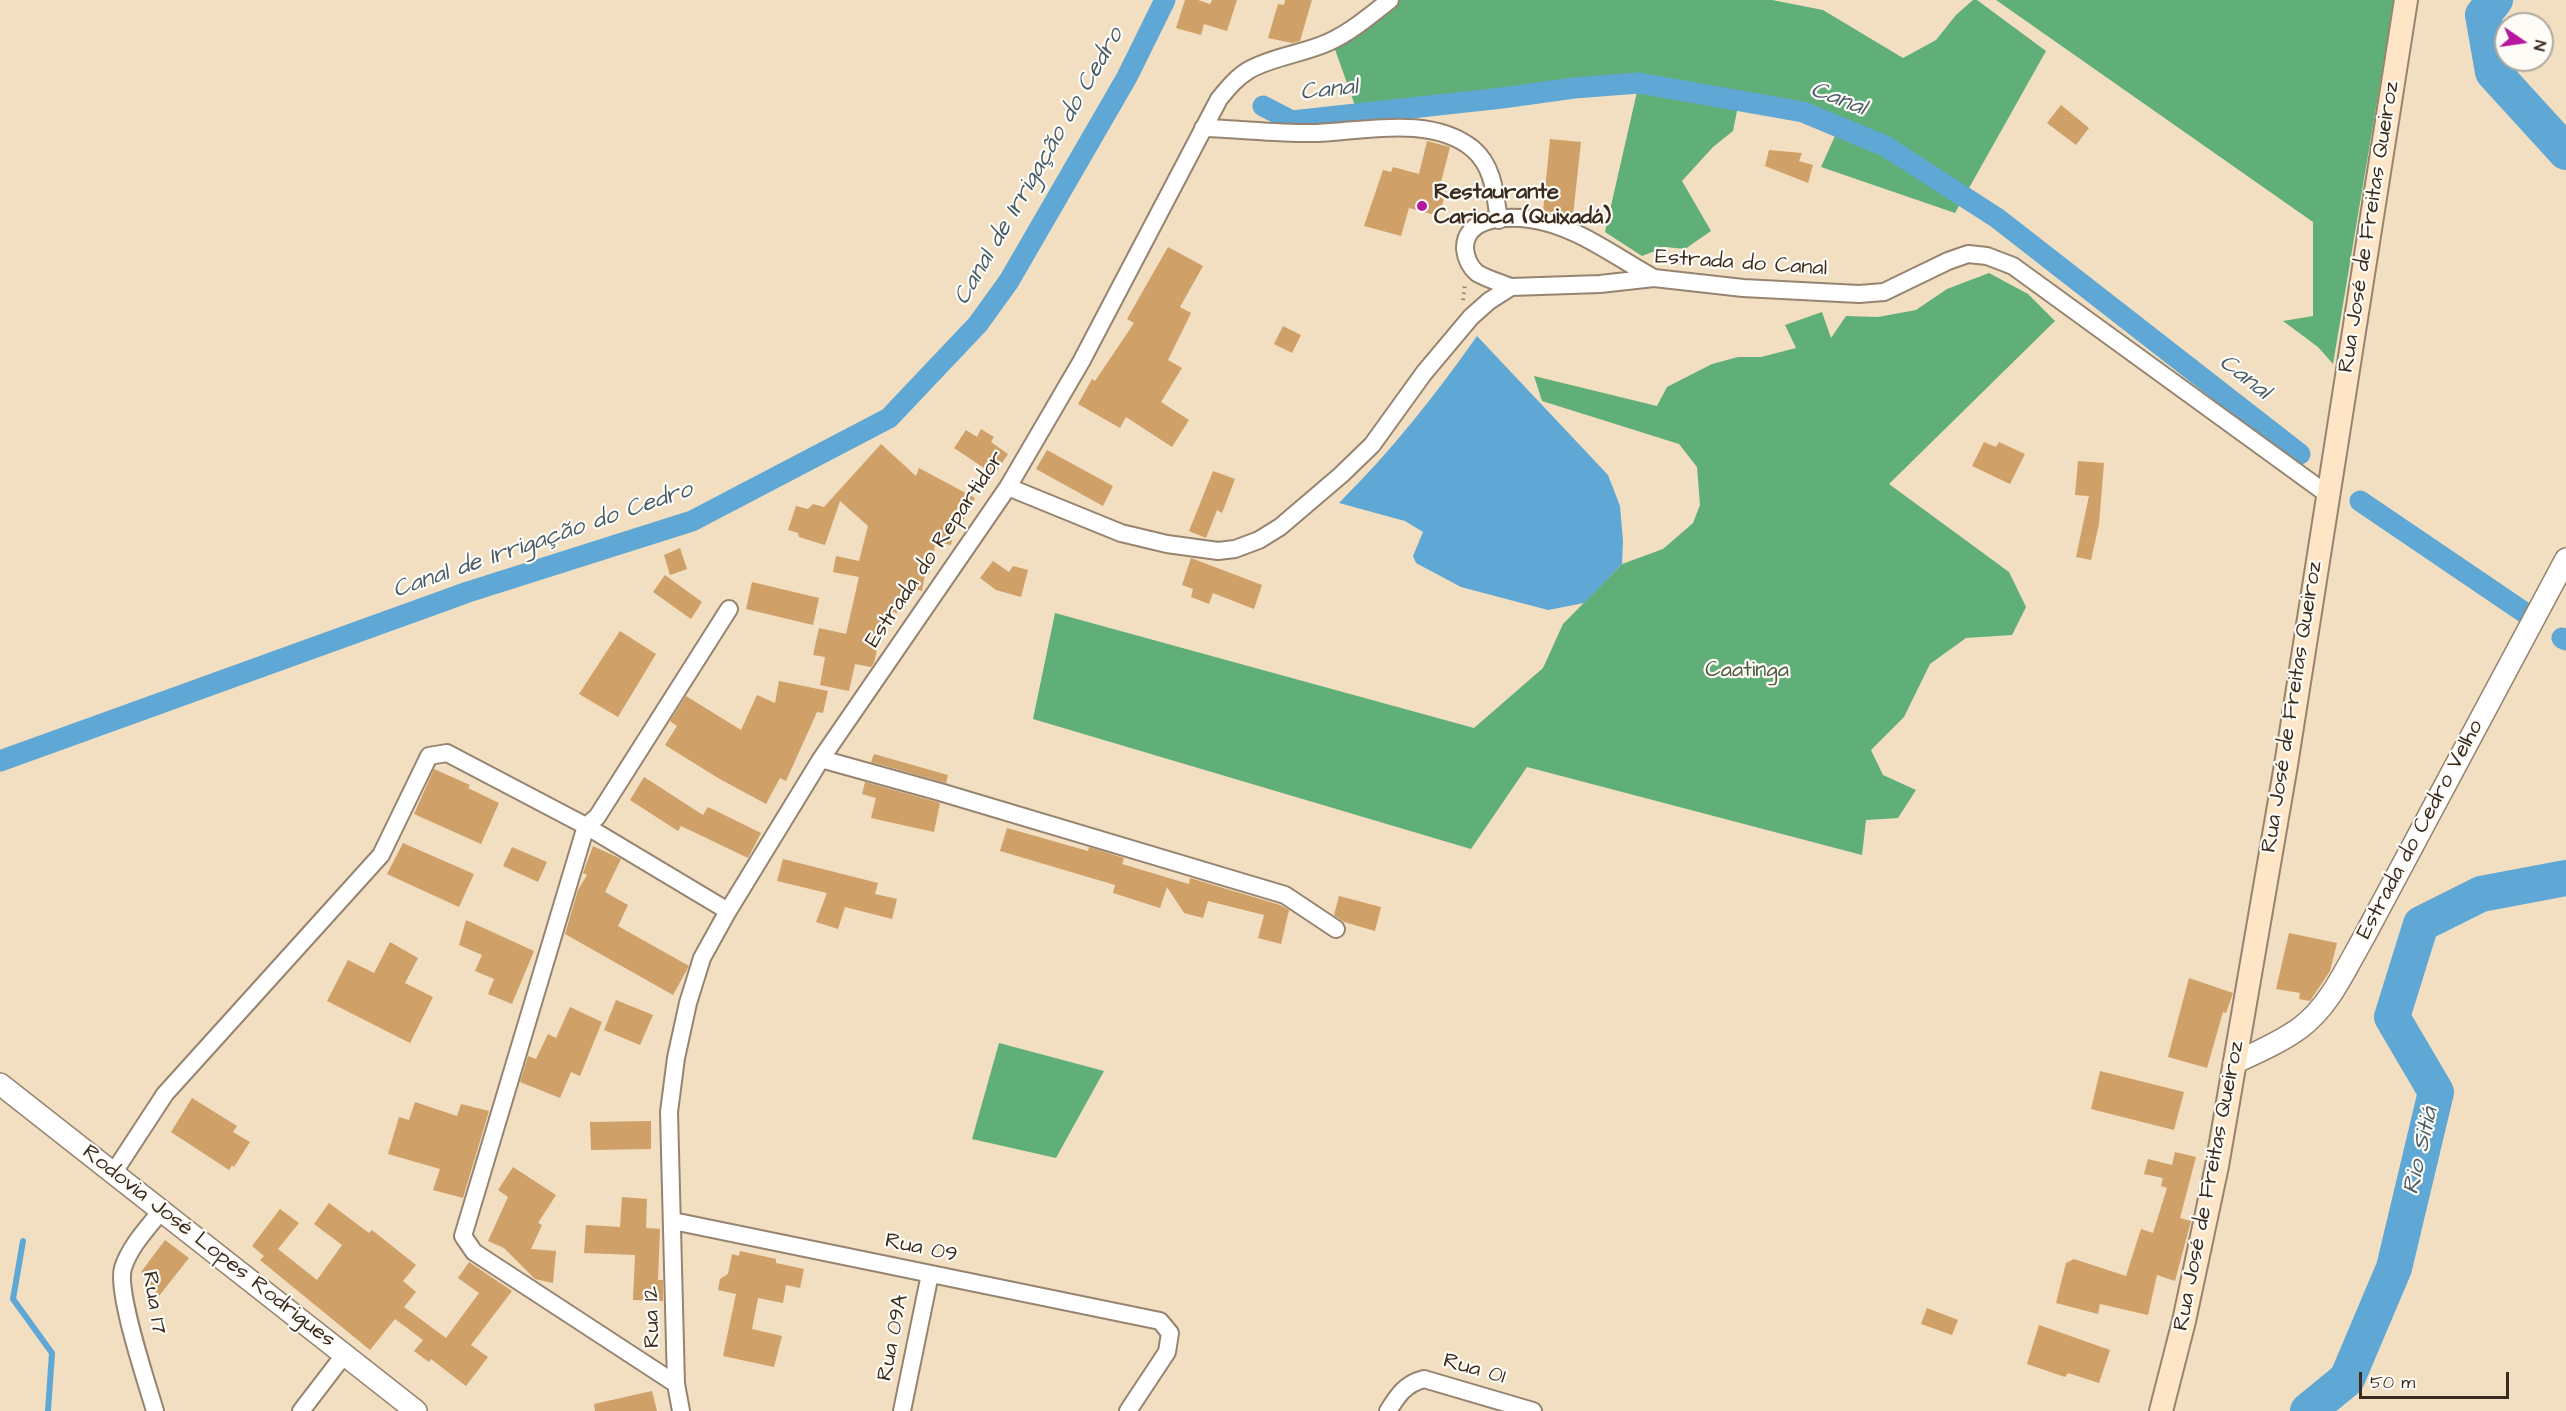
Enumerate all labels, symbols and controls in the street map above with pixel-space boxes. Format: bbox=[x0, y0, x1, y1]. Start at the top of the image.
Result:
north arrow bbox=[2494, 12, 2554, 72]
water label: Canal de Irrigação do Cedro bbox=[949, 23, 1131, 311]
text: N bbox=[2528, 38, 2551, 53]
water label: Canal bbox=[1299, 74, 1359, 108]
water label: Canal bbox=[1806, 76, 1870, 124]
street label: Rua José de Freitas Queiroz bbox=[2334, 79, 2406, 375]
place label: Restaurante Carioca (Quixadá) bbox=[1434, 180, 1611, 231]
marker: Restaurante Carioca (Quixadá) bbox=[1415, 199, 1429, 213]
street label: Estrada do Canal bbox=[1654, 245, 1828, 283]
water label: Canal bbox=[2213, 349, 2275, 407]
street label: Estrada do Repartidor bbox=[860, 447, 1012, 653]
water label: Canal de Irrigação do Cedro bbox=[389, 476, 697, 606]
street label: Rua José de Freitas Queiroz bbox=[2257, 559, 2329, 855]
park label: Caatinga bbox=[1705, 658, 1789, 684]
street label: Estrada do Cedro Velho bbox=[2352, 716, 2490, 944]
street label: Rua José de Freitas Queiroz bbox=[2169, 1039, 2251, 1333]
water label: Rio Sitiá bbox=[2398, 1105, 2446, 1197]
street label: Rodovia José Lopes Rodrigues bbox=[76, 1140, 340, 1354]
street label: Rua 09 bbox=[882, 1228, 960, 1270]
street label: Rua 17 bbox=[135, 1270, 171, 1336]
street label: Rua 12 bbox=[639, 1286, 667, 1348]
street label: Rua 09A bbox=[873, 1293, 915, 1383]
street label: Rua 01 bbox=[1440, 1349, 1508, 1391]
scale bar bbox=[2362, 1360, 2512, 1398]
text: 50 m bbox=[2370, 1370, 2415, 1395]

